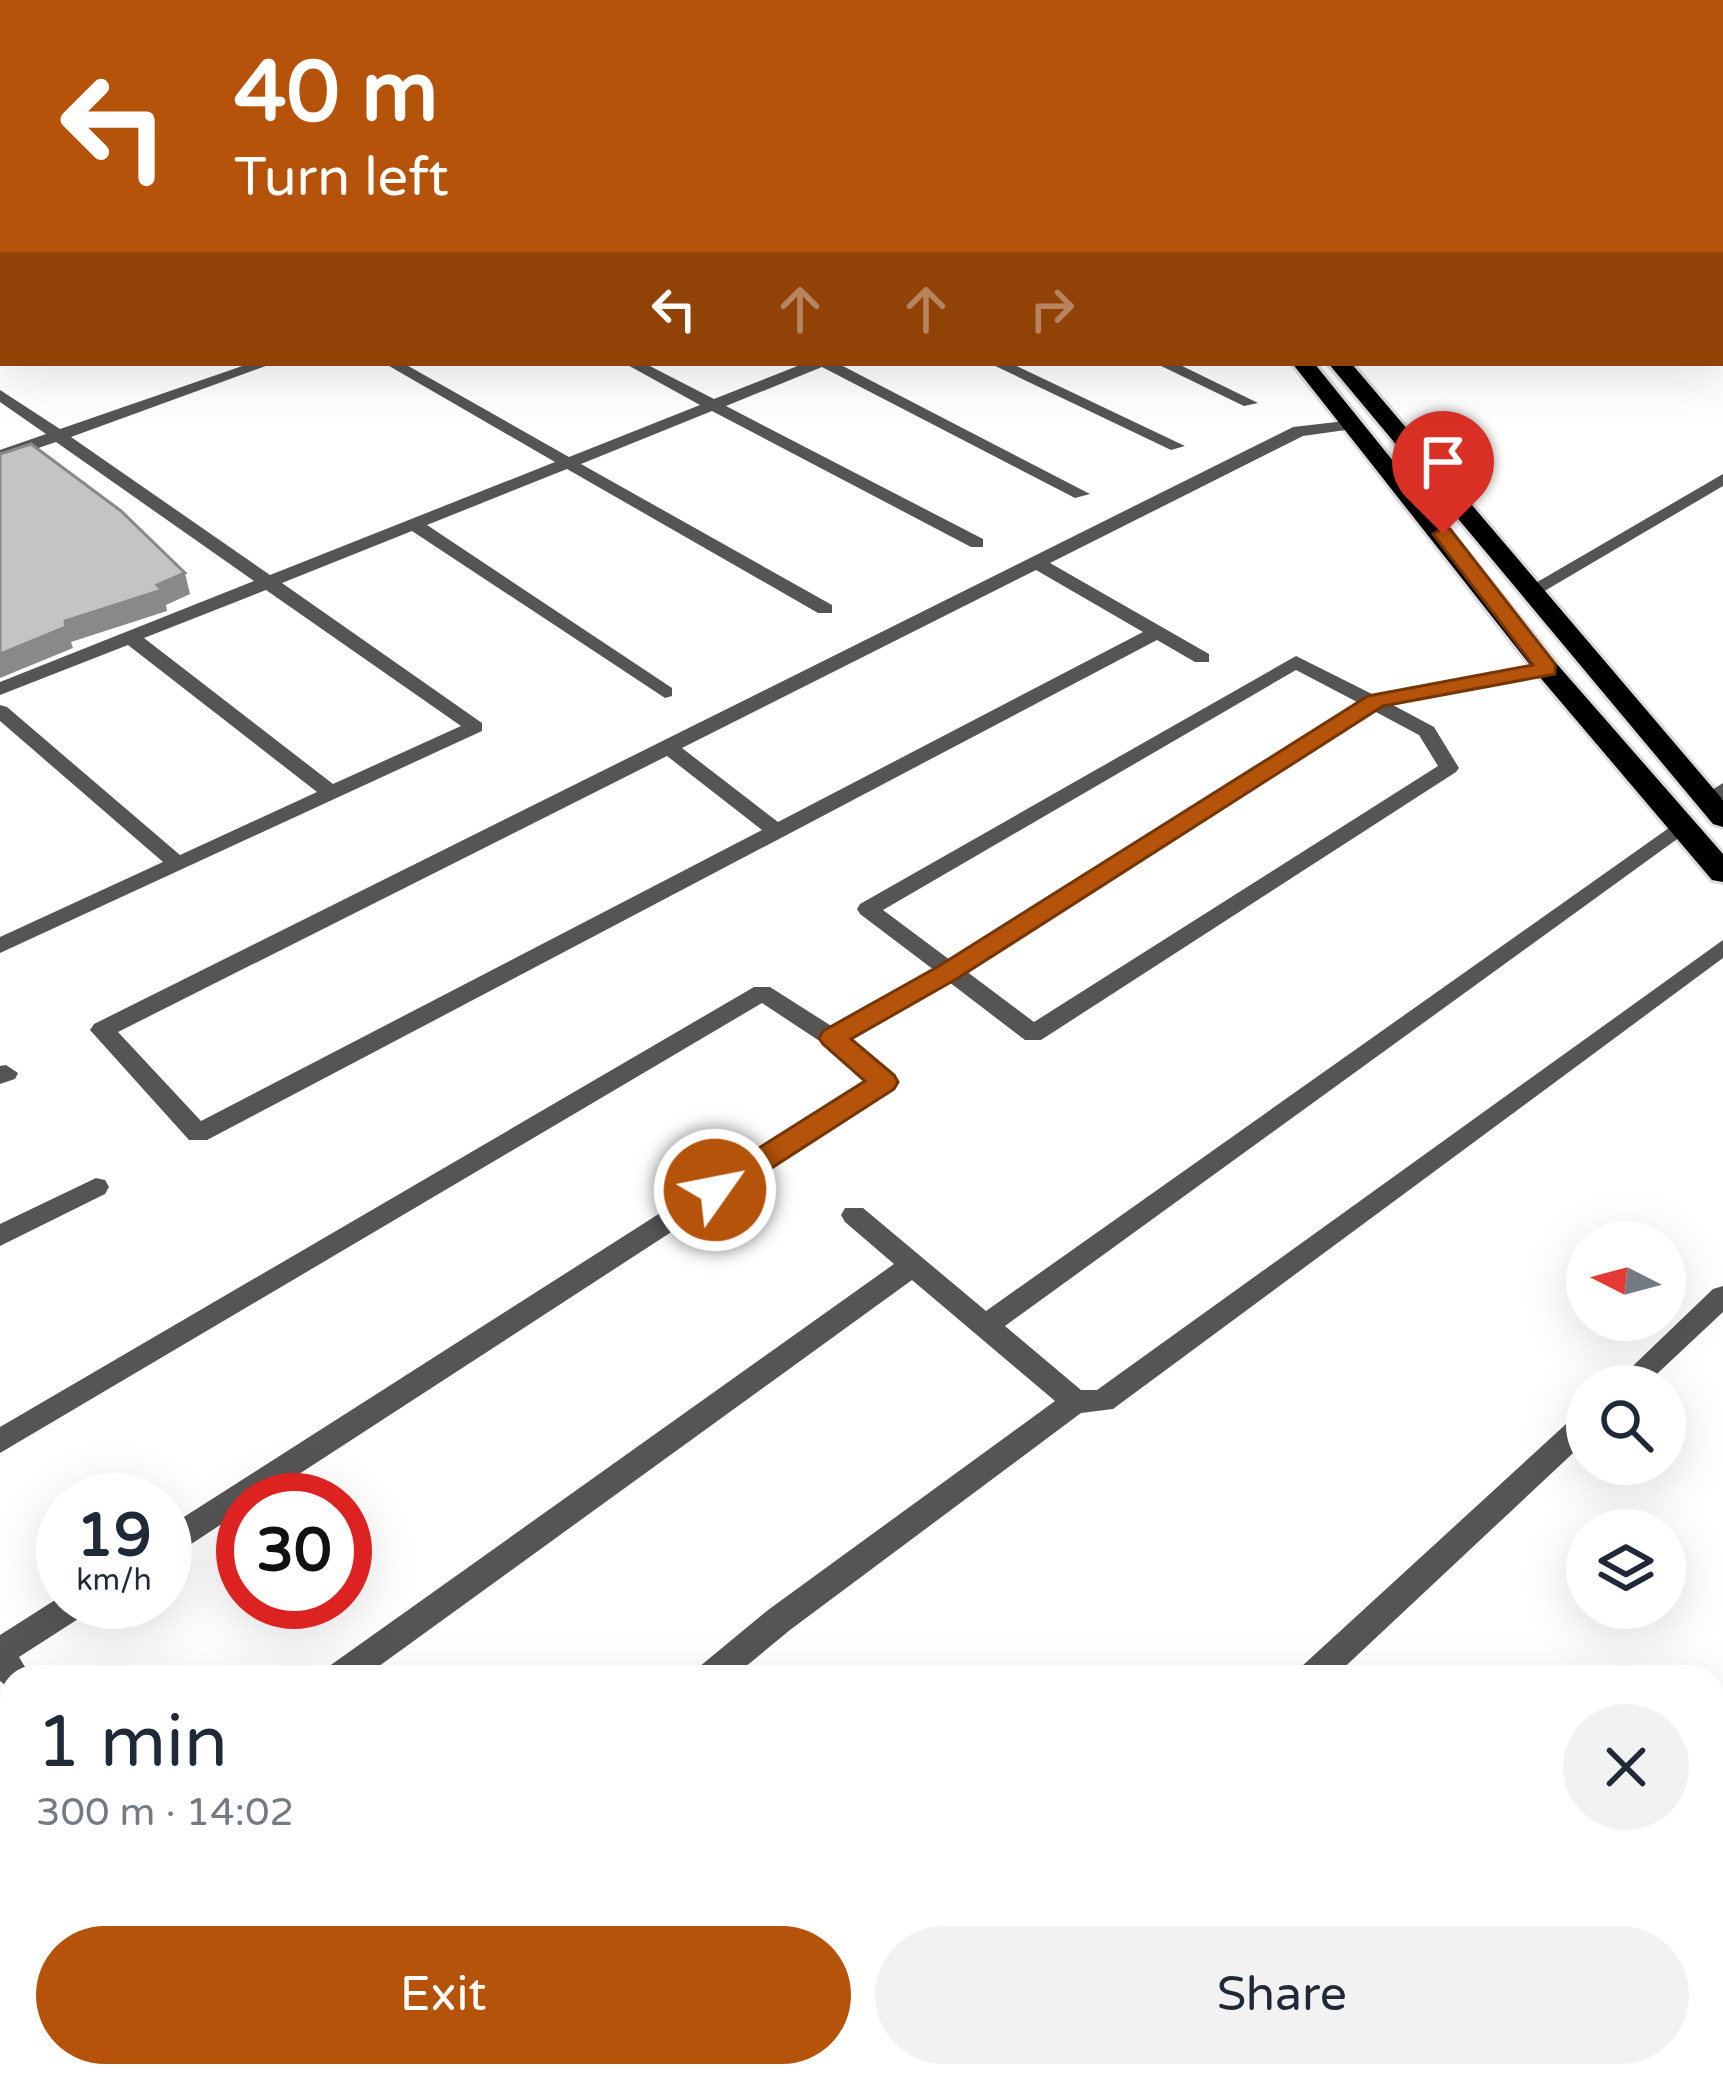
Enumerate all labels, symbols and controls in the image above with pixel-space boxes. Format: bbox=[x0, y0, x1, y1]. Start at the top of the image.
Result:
text: 40 m bbox=[234, 43, 438, 144]
icon: left bbox=[36, 48, 192, 204]
text: Turn left bbox=[234, 145, 449, 210]
icon: left bbox=[641, 276, 707, 342]
icon: ahead bbox=[767, 276, 833, 342]
icon: ahead bbox=[893, 276, 959, 342]
icon: right bbox=[1019, 276, 1085, 342]
pin bbox=[1392, 411, 1494, 534]
icon: arrive bbox=[1410, 429, 1476, 495]
position arrow bbox=[652, 1127, 778, 1253]
north arrow bbox=[1566, 1221, 1686, 1341]
map controls bbox=[1566, 1221, 1686, 1629]
button: search bbox=[1566, 1365, 1686, 1485]
speed limit sign: 30 bbox=[216, 1473, 372, 1629]
text: 19 bbox=[76, 1500, 152, 1572]
button: layers bbox=[1566, 1509, 1686, 1629]
text: km/h bbox=[76, 1562, 152, 1599]
text: 1 min bbox=[36, 1700, 228, 1787]
button: close bbox=[1563, 1704, 1689, 1830]
text: 300 m · 14:02 bbox=[36, 1789, 294, 1836]
button: Exit bbox=[36, 1926, 851, 2064]
button: Share bbox=[875, 1926, 1689, 2064]

